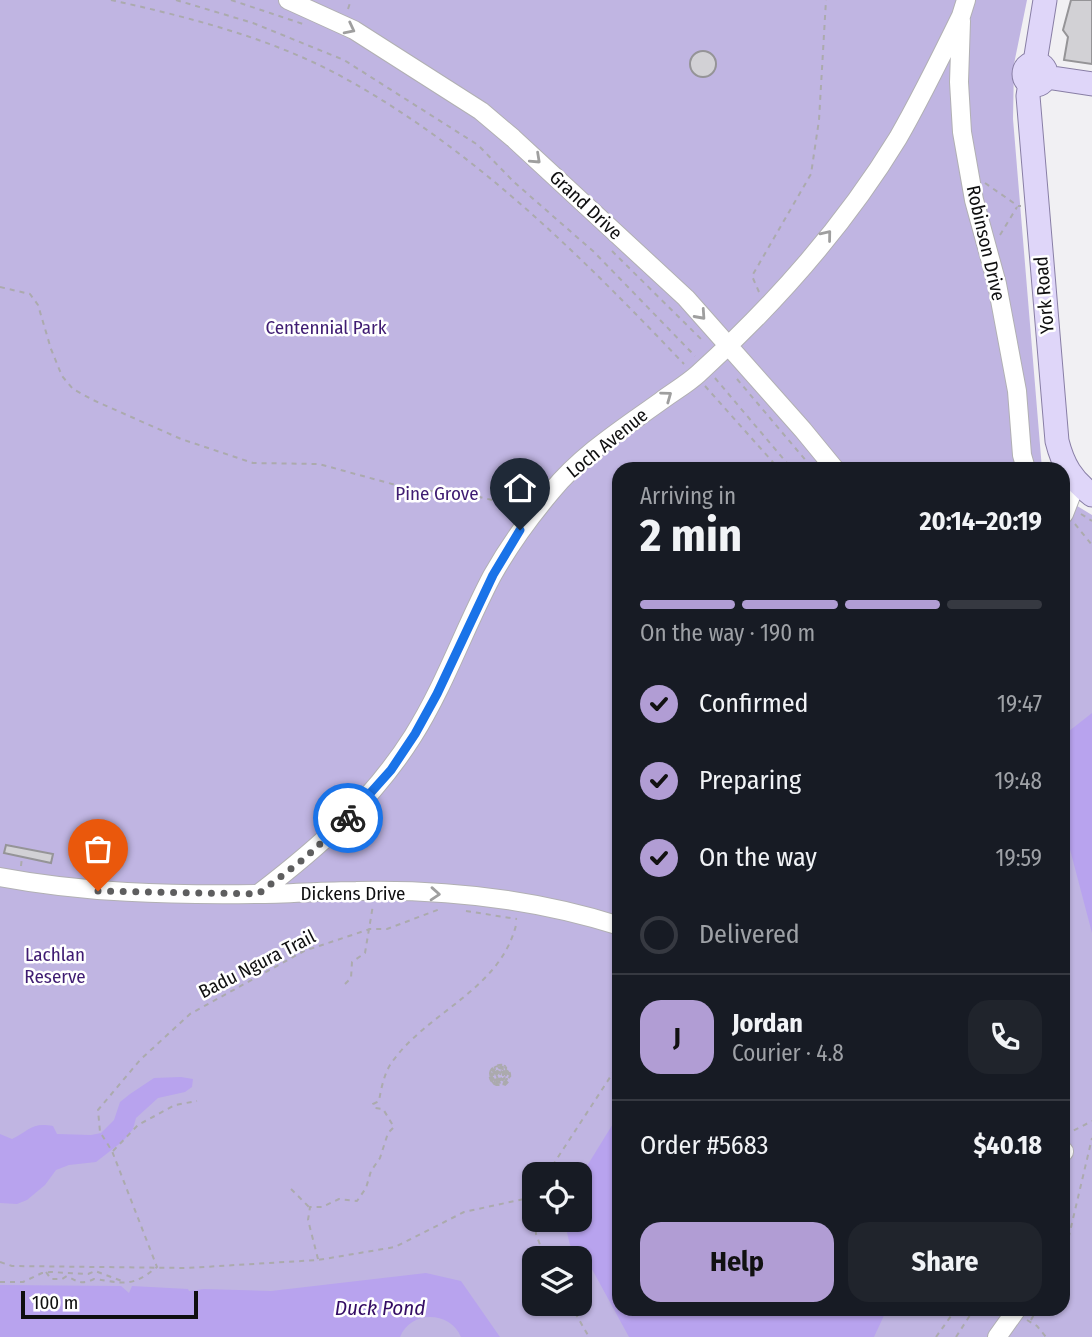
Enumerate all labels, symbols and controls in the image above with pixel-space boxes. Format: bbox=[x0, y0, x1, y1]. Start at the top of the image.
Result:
one-way arrow bbox=[343, 20, 355, 34]
one-way arrow bbox=[528, 150, 541, 163]
street label: Grand Drive bbox=[545, 166, 627, 244]
street label: Robinson Drive bbox=[962, 183, 1010, 303]
one-way arrow bbox=[819, 231, 832, 243]
street label: York Road bbox=[1029, 255, 1059, 335]
one-way arrow bbox=[693, 307, 705, 320]
park label: Centennial Park bbox=[265, 316, 387, 339]
one-way arrow bbox=[659, 392, 672, 404]
street label: Loch Avenue bbox=[562, 403, 652, 483]
pin bbox=[490, 458, 550, 530]
icon: home bbox=[501, 469, 539, 507]
park label: Pine Grove bbox=[395, 482, 479, 505]
text: Arriving in bbox=[640, 482, 736, 510]
text: 20:14–20:19 bbox=[919, 506, 1042, 537]
text: 2 min bbox=[640, 508, 742, 563]
text: On the way · 190 m bbox=[640, 619, 815, 647]
icon: check bbox=[640, 685, 678, 723]
text: Confirmed bbox=[699, 688, 809, 719]
text: 19:47 bbox=[997, 690, 1042, 718]
icon: check bbox=[640, 762, 678, 800]
text: Preparing bbox=[699, 765, 801, 796]
text: 19:48 bbox=[994, 767, 1042, 795]
courier bbox=[313, 783, 383, 853]
icon: bike bbox=[329, 799, 367, 837]
pin bbox=[68, 819, 128, 891]
icon: bag bbox=[79, 830, 117, 868]
icon: check bbox=[640, 839, 678, 877]
text: On the way bbox=[699, 842, 817, 873]
text: 19:59 bbox=[995, 844, 1042, 872]
street label: Dickens Drive bbox=[301, 882, 405, 905]
one-way arrow bbox=[429, 886, 440, 901]
text: Delivered bbox=[699, 919, 800, 950]
street label: Badu Ngura Trail bbox=[195, 925, 319, 1003]
park label: Lachlan Reserve bbox=[24, 943, 86, 988]
button: phone bbox=[968, 1000, 1042, 1074]
text: Jordan bbox=[732, 1008, 803, 1039]
text: J bbox=[673, 1022, 681, 1053]
text: Courier · 4.8 bbox=[732, 1039, 844, 1067]
text: Order #5683 bbox=[640, 1130, 768, 1161]
text: $40.18 bbox=[973, 1130, 1042, 1161]
map controls bbox=[522, 1162, 592, 1316]
button: locate bbox=[522, 1162, 592, 1232]
button: Help bbox=[640, 1222, 834, 1302]
button: Share bbox=[848, 1222, 1042, 1302]
button: layers bbox=[522, 1246, 592, 1316]
scale bar bbox=[21, 1288, 198, 1320]
text: 100 m bbox=[32, 1291, 78, 1314]
water label: Duck Pond bbox=[335, 1295, 425, 1321]

